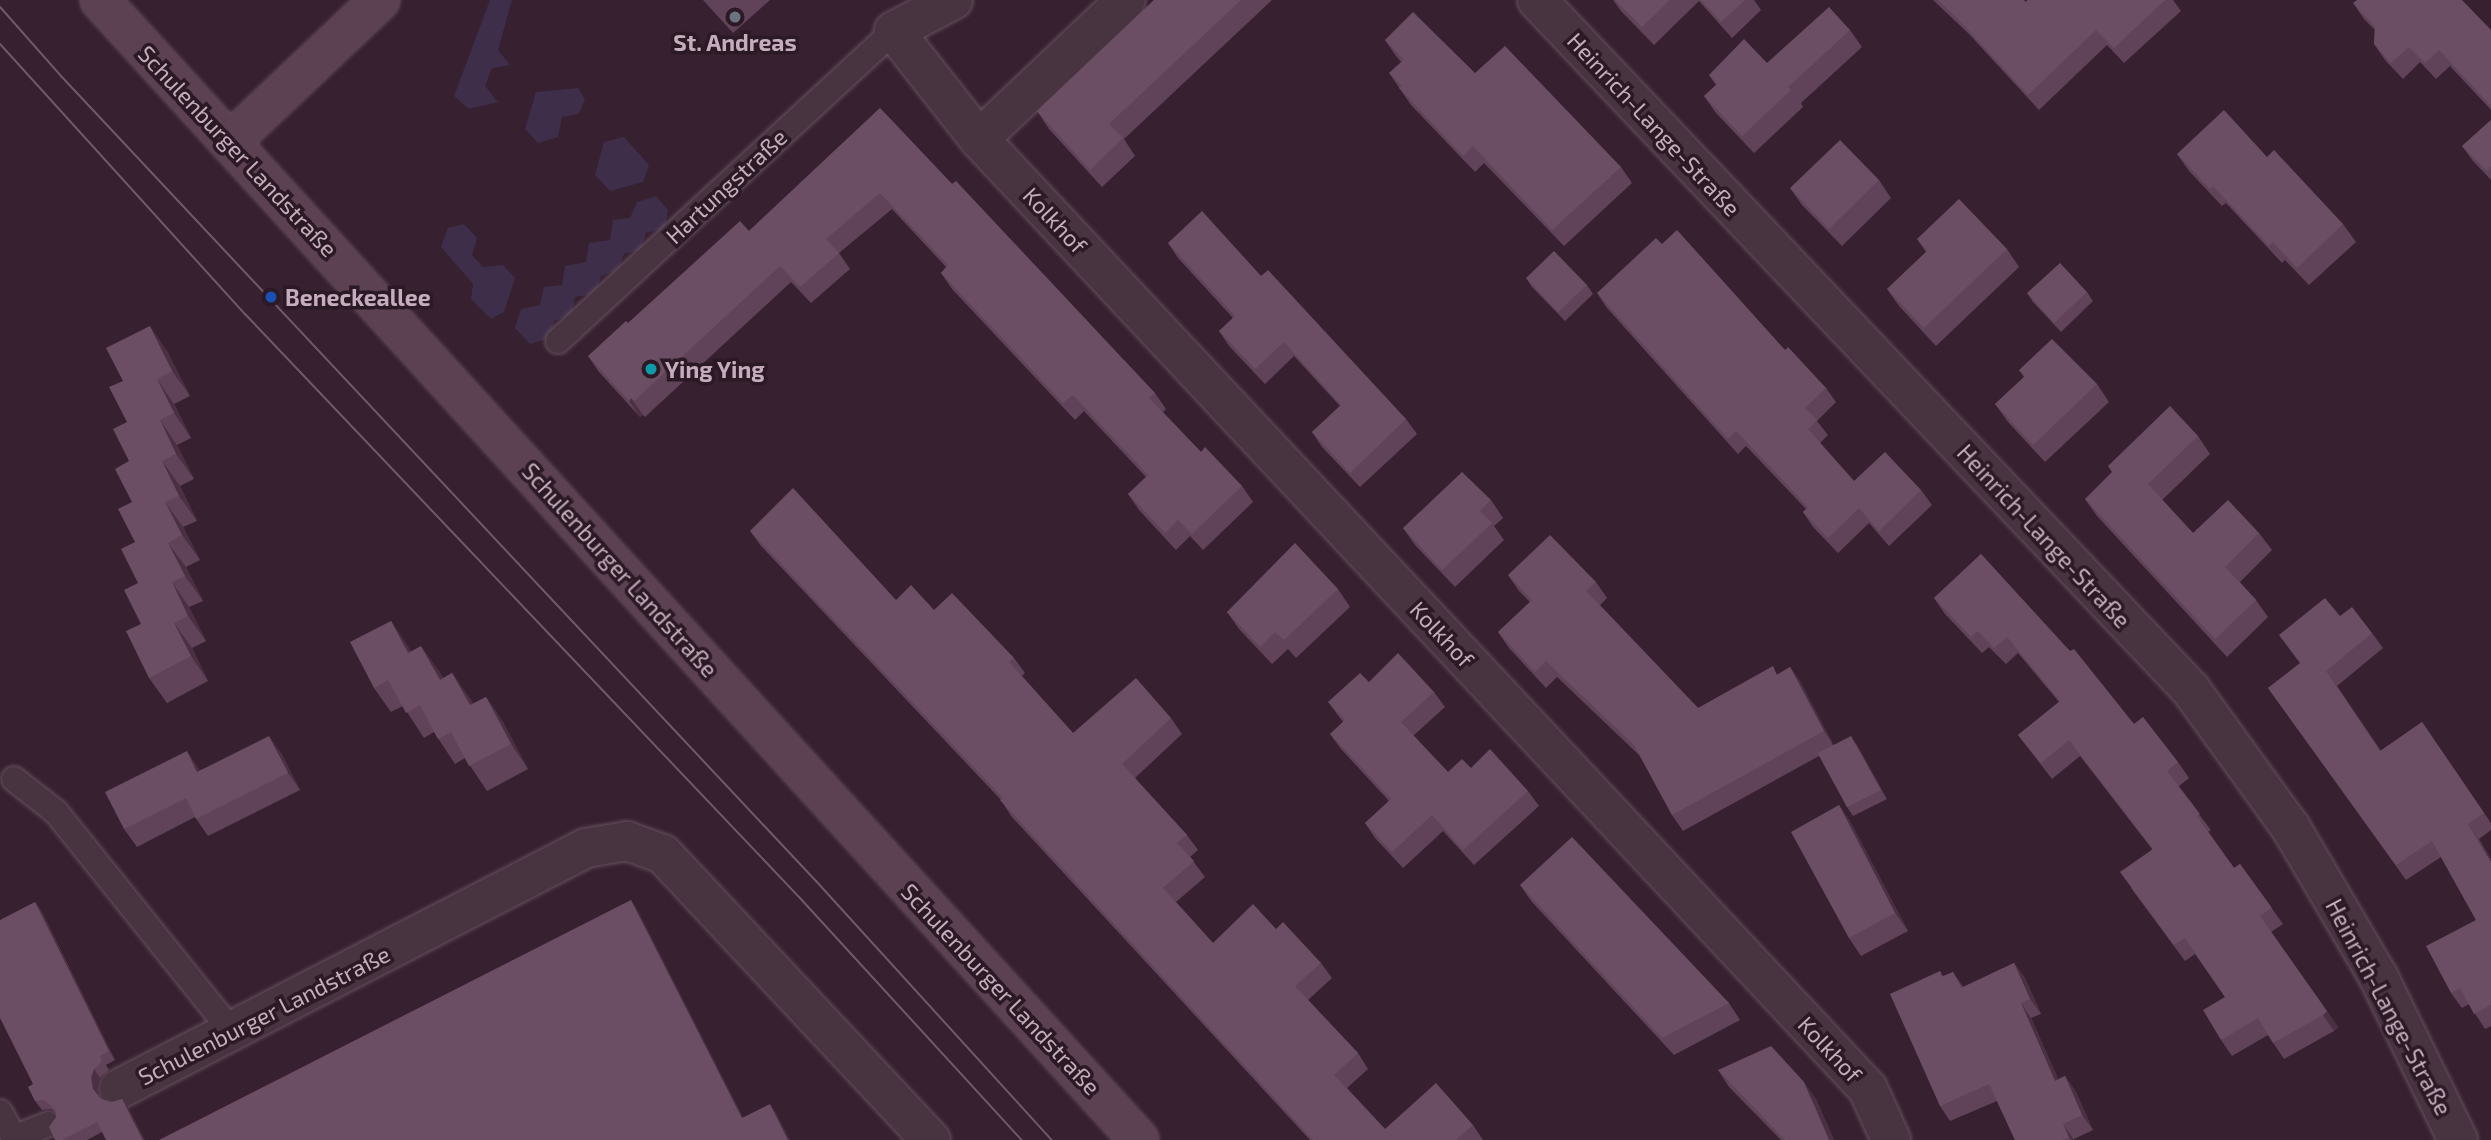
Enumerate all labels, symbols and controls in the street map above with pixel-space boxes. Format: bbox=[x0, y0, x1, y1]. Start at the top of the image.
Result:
marker: St. Andreas bbox=[727, 9, 743, 25]
street label: Heinrich-Lange-Straße bbox=[1562, 27, 1746, 221]
place label: St. Andreas bbox=[673, 28, 797, 56]
street label: Schulenburger Landstraße bbox=[133, 40, 343, 262]
street label: Hartungstraße bbox=[660, 123, 792, 249]
street label: Kolkhof bbox=[1018, 181, 1092, 259]
place label: Beneckeallee bbox=[285, 283, 431, 311]
marker: Beneckeallee bbox=[263, 289, 279, 305]
place label: Ying Ying bbox=[665, 355, 765, 383]
marker: Ying Ying bbox=[643, 361, 659, 377]
street label: Heinrich-Lange-Straße bbox=[1952, 439, 2136, 633]
street label: Schulenburger Landstraße bbox=[516, 457, 724, 683]
street label: Kolkhof bbox=[1405, 595, 1479, 673]
street label: Schulenburger Landstraße bbox=[896, 878, 1106, 1100]
street label: Heinrich-Lange-Straße bbox=[2320, 894, 2458, 1120]
street label: Schulenburger Landstraße bbox=[133, 939, 395, 1091]
street label: Kolkhof bbox=[1793, 1010, 1867, 1088]

